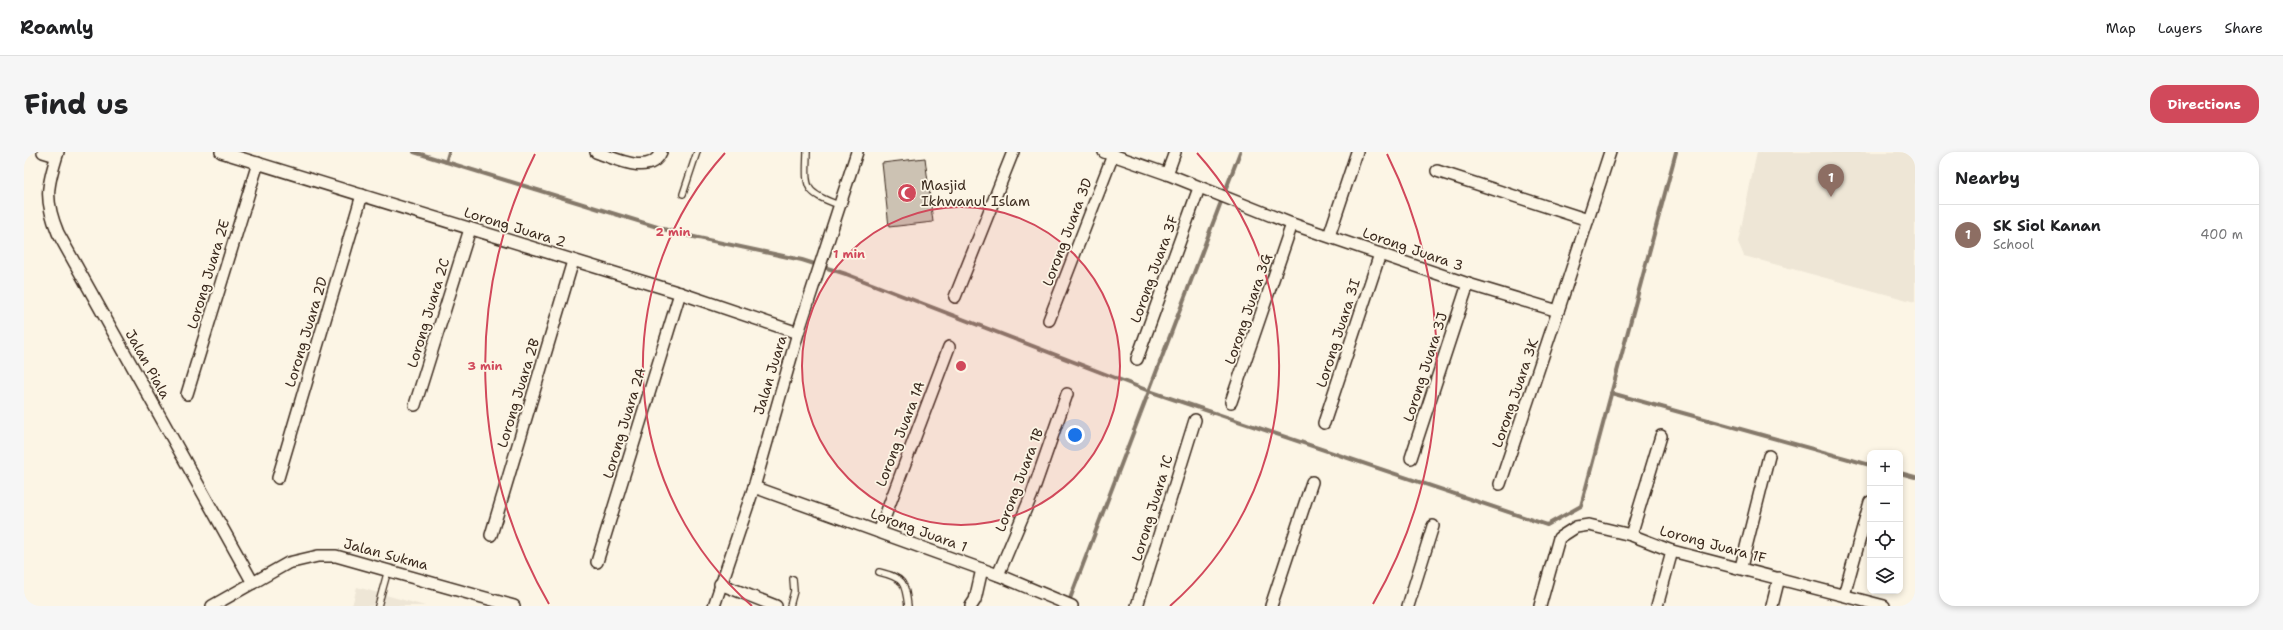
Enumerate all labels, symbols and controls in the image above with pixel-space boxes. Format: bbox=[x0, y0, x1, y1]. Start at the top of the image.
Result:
text: Roamly bbox=[20, 15, 94, 40]
text: Map bbox=[2106, 19, 2136, 37]
text: Layers bbox=[2158, 19, 2202, 37]
text: Share bbox=[2224, 19, 2263, 37]
text: Find us bbox=[24, 85, 129, 123]
button: Directions bbox=[2150, 85, 2259, 123]
pin: 1 bbox=[1818, 164, 1844, 197]
text: Nearby bbox=[1955, 167, 2020, 189]
street label: Lorong Juara 3D bbox=[1038, 175, 1096, 289]
place label: Masjid Ikhwanul Islam bbox=[921, 176, 1030, 210]
mosque icon: Masjid Ikhwanul Islam bbox=[896, 182, 918, 204]
street label: Lorong Juara 2 bbox=[462, 203, 568, 251]
street label: Lorong Juara 3F bbox=[1126, 213, 1182, 325]
text: SK Siol Kanan bbox=[1993, 216, 2101, 236]
street label: Lorong Juara 2E bbox=[183, 217, 233, 331]
street label: Lorong Juara 3 bbox=[1360, 223, 1466, 275]
text: 2 min bbox=[656, 224, 691, 240]
text: 1 bbox=[1965, 226, 1971, 243]
text: 400 m bbox=[2200, 226, 2243, 243]
text: School bbox=[1993, 236, 2034, 253]
text: 1 min bbox=[833, 246, 865, 262]
street label: Lorong Juara 3G bbox=[1221, 251, 1276, 367]
street label: Lorong Juara 2C bbox=[403, 256, 453, 370]
street label: Lorong Juara 2D bbox=[281, 275, 331, 389]
street label: Lorong Juara 3I bbox=[1312, 276, 1364, 390]
street label: Lorong Juara 3J bbox=[1399, 310, 1451, 424]
street label: Jalan Piala bbox=[122, 326, 175, 402]
street label: Jalan Juara bbox=[749, 333, 791, 417]
street label: Lorong Juara 2B bbox=[493, 336, 543, 450]
street label: Lorong Juara 3K bbox=[1488, 336, 1542, 450]
text: 3 min bbox=[468, 358, 503, 374]
centre of rings bbox=[954, 359, 968, 373]
street label: Lorong Juara 2A bbox=[599, 365, 649, 481]
street label: Lorong Juara 1A bbox=[872, 379, 928, 489]
your location bbox=[1065, 425, 1085, 445]
street label: Lorong Juara 1B bbox=[991, 426, 1047, 534]
map controls bbox=[1867, 450, 1903, 594]
button: + bbox=[1867, 450, 1903, 486]
street label: Lorong Juara 1C bbox=[1127, 453, 1177, 563]
button: − bbox=[1867, 486, 1903, 522]
street label: Lorong Juara 1 bbox=[868, 504, 970, 556]
street label: Lorong Juara 1F bbox=[1658, 521, 1768, 567]
button: locate bbox=[1867, 522, 1903, 558]
street label: Jalan Sukma bbox=[342, 534, 431, 574]
button: layers bbox=[1867, 558, 1903, 594]

